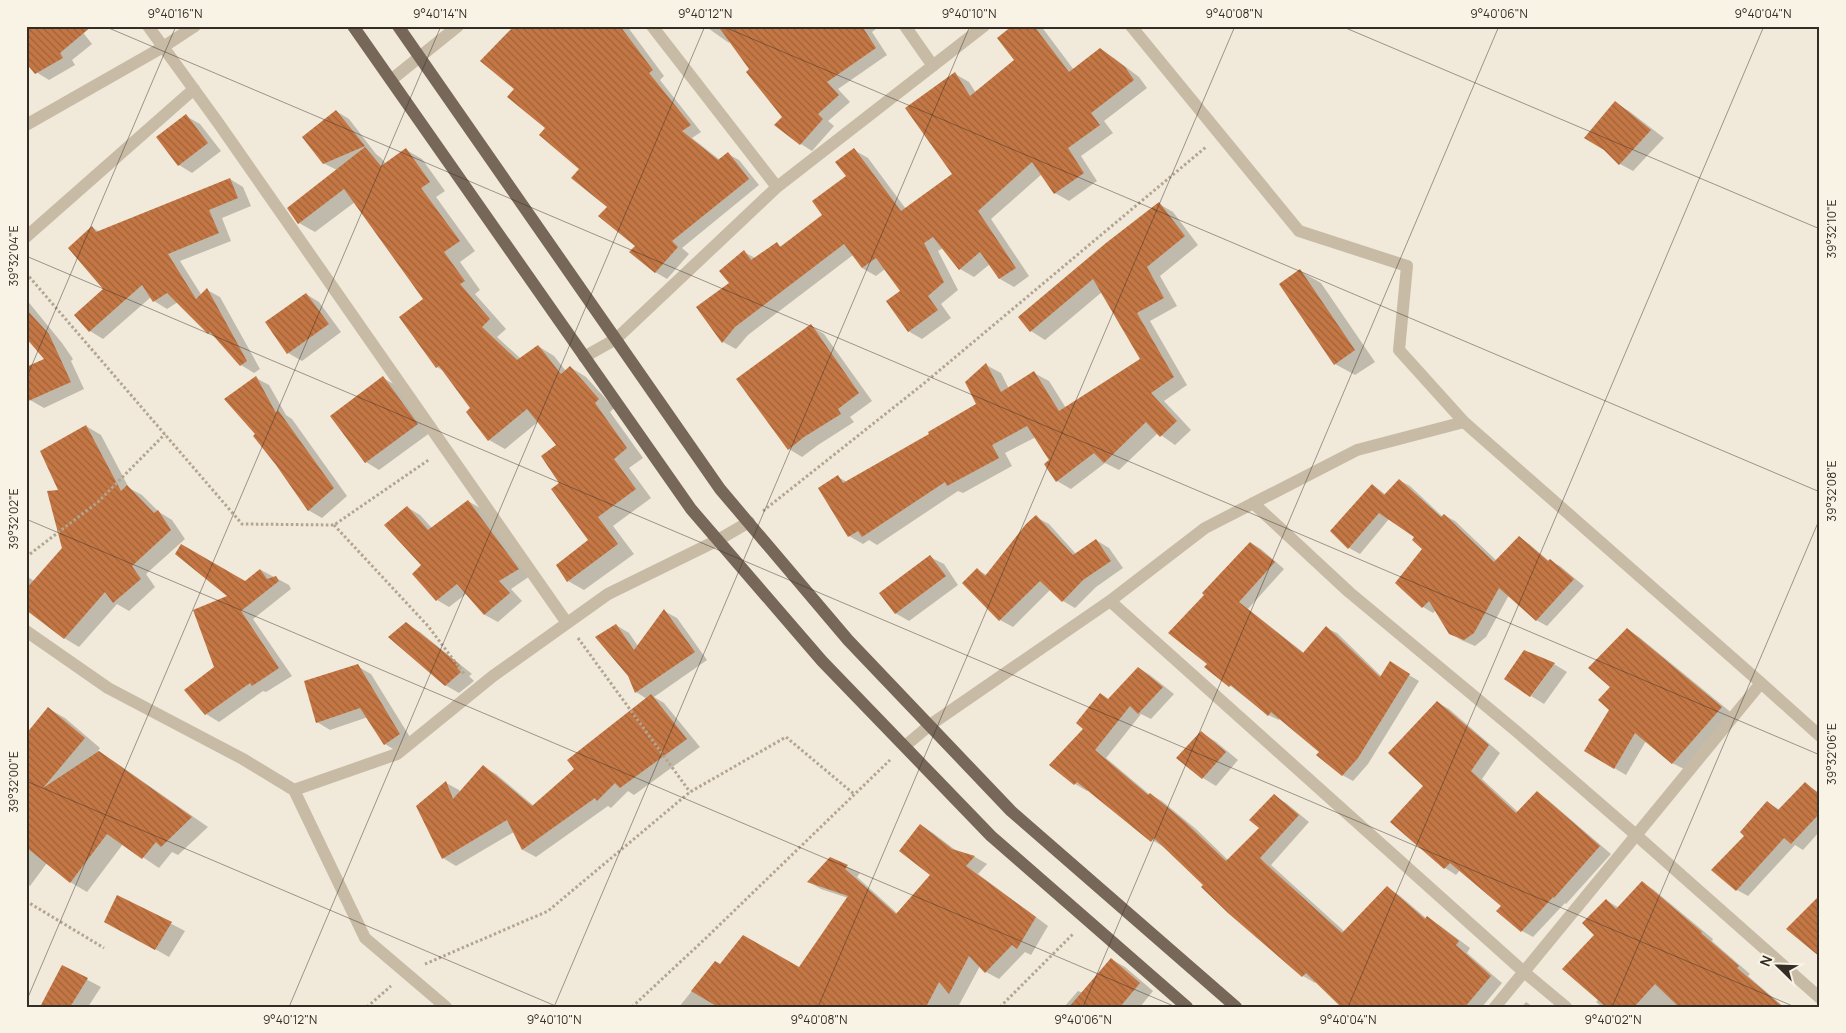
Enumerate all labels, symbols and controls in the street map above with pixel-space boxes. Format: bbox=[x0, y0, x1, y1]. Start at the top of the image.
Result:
text: 9°40'16"N bbox=[148, 5, 202, 22]
text: 9°40'14"N bbox=[413, 5, 467, 22]
text: 9°40'12"N bbox=[678, 5, 732, 22]
text: 9°40'10"N bbox=[942, 5, 996, 22]
text: 9°40'08"N bbox=[1205, 5, 1263, 22]
text: 9°40'06"N bbox=[1470, 5, 1528, 22]
text: 9°40'04"N bbox=[1735, 5, 1791, 22]
text: 39°32'10"E bbox=[1823, 199, 1840, 259]
text: 39°32'04"E bbox=[5, 225, 22, 287]
text: 39°32'08"E bbox=[1823, 460, 1840, 522]
text: 39°32'02"E bbox=[5, 488, 22, 550]
text: 39°32'06"E bbox=[1823, 723, 1840, 785]
text: 39°32'00"E bbox=[5, 751, 22, 813]
north arrow bbox=[1754, 940, 1804, 990]
text: N bbox=[1755, 952, 1776, 969]
text: 9°40'12"N bbox=[263, 1011, 317, 1028]
text: 9°40'10"N bbox=[527, 1011, 581, 1028]
text: 9°40'08"N bbox=[790, 1011, 848, 1028]
text: 9°40'06"N bbox=[1054, 1011, 1112, 1028]
text: 9°40'04"N bbox=[1320, 1011, 1376, 1028]
text: 9°40'02"N bbox=[1585, 1011, 1641, 1028]

